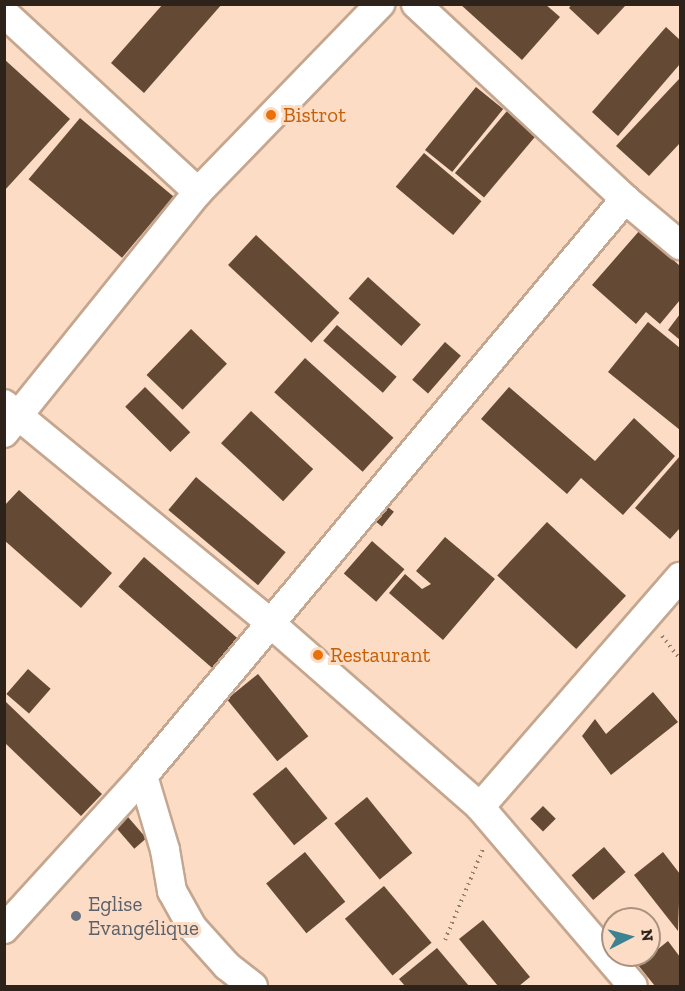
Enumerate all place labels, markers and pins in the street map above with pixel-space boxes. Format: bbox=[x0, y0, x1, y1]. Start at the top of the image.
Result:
place label: Bistrot bbox=[283, 102, 346, 128]
marker: Bistrot bbox=[264, 108, 278, 122]
place label: Restaurant bbox=[330, 642, 430, 668]
marker: Restaurant bbox=[311, 648, 325, 662]
place label: Eglise Evangélique bbox=[88, 891, 199, 941]
marker: Eglise Evangélique bbox=[69, 909, 83, 923]

